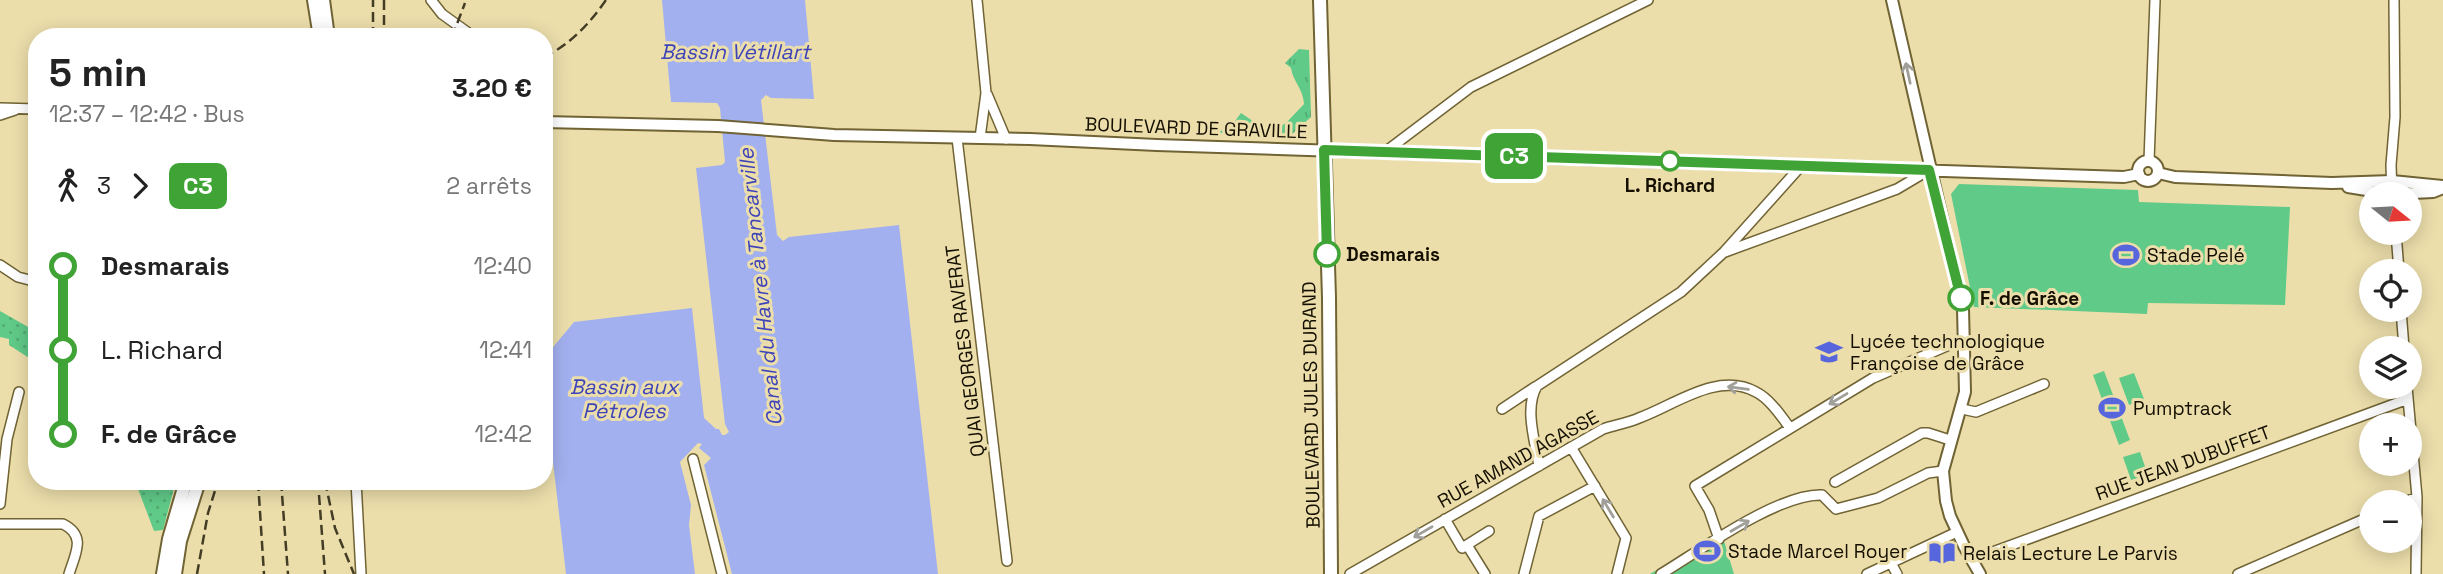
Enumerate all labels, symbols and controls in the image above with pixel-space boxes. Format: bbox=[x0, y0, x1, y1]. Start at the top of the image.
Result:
water label: Bassin Vétillart bbox=[660, 38, 812, 65]
text: 5 min bbox=[49, 49, 147, 97]
one-way arrow bbox=[1901, 62, 1914, 85]
text: 3.20 € bbox=[452, 71, 532, 105]
text: 12:37 – 12:42 · Bus bbox=[49, 99, 245, 129]
street label: BOULEVARD DE GRAVILLE bbox=[1084, 112, 1308, 144]
line badge: C3 bbox=[1482, 133, 1546, 179]
text: C3 bbox=[1499, 140, 1529, 171]
water label: Canal du Havre à Tancarville bbox=[732, 145, 788, 427]
marker: L. Richard bbox=[1660, 151, 1680, 171]
icon: walk bbox=[49, 167, 87, 205]
icon: forward bbox=[121, 167, 159, 205]
text: C3 bbox=[183, 170, 213, 201]
text: 3 bbox=[97, 171, 111, 201]
text: 2 arrêts bbox=[446, 171, 532, 201]
place label: L. Richard bbox=[1625, 173, 1715, 198]
north arrow bbox=[2359, 182, 2422, 245]
map controls bbox=[2359, 182, 2422, 553]
sports icon: Stade Pelé bbox=[2111, 240, 2141, 270]
marker: Desmarais bbox=[1314, 241, 1340, 267]
place label: Desmarais bbox=[1346, 242, 1440, 267]
place label: Stade Pelé bbox=[2147, 243, 2245, 268]
street label: QUAI GEORGES RAVERAT bbox=[940, 244, 990, 458]
text: Desmarais bbox=[101, 249, 230, 283]
text: 12:40 bbox=[474, 251, 532, 281]
button: locate bbox=[2359, 259, 2422, 322]
street label: BOULEVARD JULES DURAND bbox=[1296, 281, 1326, 529]
marker: F. de Grâce bbox=[1948, 285, 1974, 311]
place label: F. de Grâce bbox=[1980, 286, 2079, 311]
place label: Lycée technologique Françoise de Grâce bbox=[1850, 329, 2045, 376]
text: L. Richard bbox=[101, 333, 223, 367]
text: 12:41 bbox=[479, 335, 532, 365]
button: layers bbox=[2359, 336, 2422, 399]
school or university icon: Lycée technologique Françoise de Grâce bbox=[1814, 337, 1844, 367]
water label: Bassin aux Pétroles bbox=[570, 373, 681, 424]
one-way arrow bbox=[1727, 381, 1750, 394]
one-way arrow bbox=[1828, 392, 1848, 406]
sports icon: Pumptrack bbox=[2097, 393, 2127, 423]
place label: Pumptrack bbox=[2133, 396, 2232, 421]
street label: RUE AMAND AGASSE bbox=[1433, 404, 1603, 514]
button: + bbox=[2359, 413, 2422, 476]
text: F. de Grâce bbox=[101, 417, 237, 451]
text: 12:42 bbox=[474, 419, 532, 449]
street label: RUE JEAN DUBUFFET bbox=[2092, 420, 2274, 506]
button: − bbox=[2359, 490, 2422, 553]
one-way arrow bbox=[1601, 498, 1615, 518]
one-way arrow bbox=[1730, 519, 1750, 533]
one-way arrow bbox=[1414, 525, 1434, 539]
sports icon: Stade Marcel Royer bbox=[1692, 536, 1722, 566]
library icon: Relais Lecture Le Parvis bbox=[1927, 538, 1957, 568]
place label: Stade Marcel Royer bbox=[1728, 539, 1907, 564]
place label: Relais Lecture Le Parvis bbox=[1963, 541, 2178, 566]

